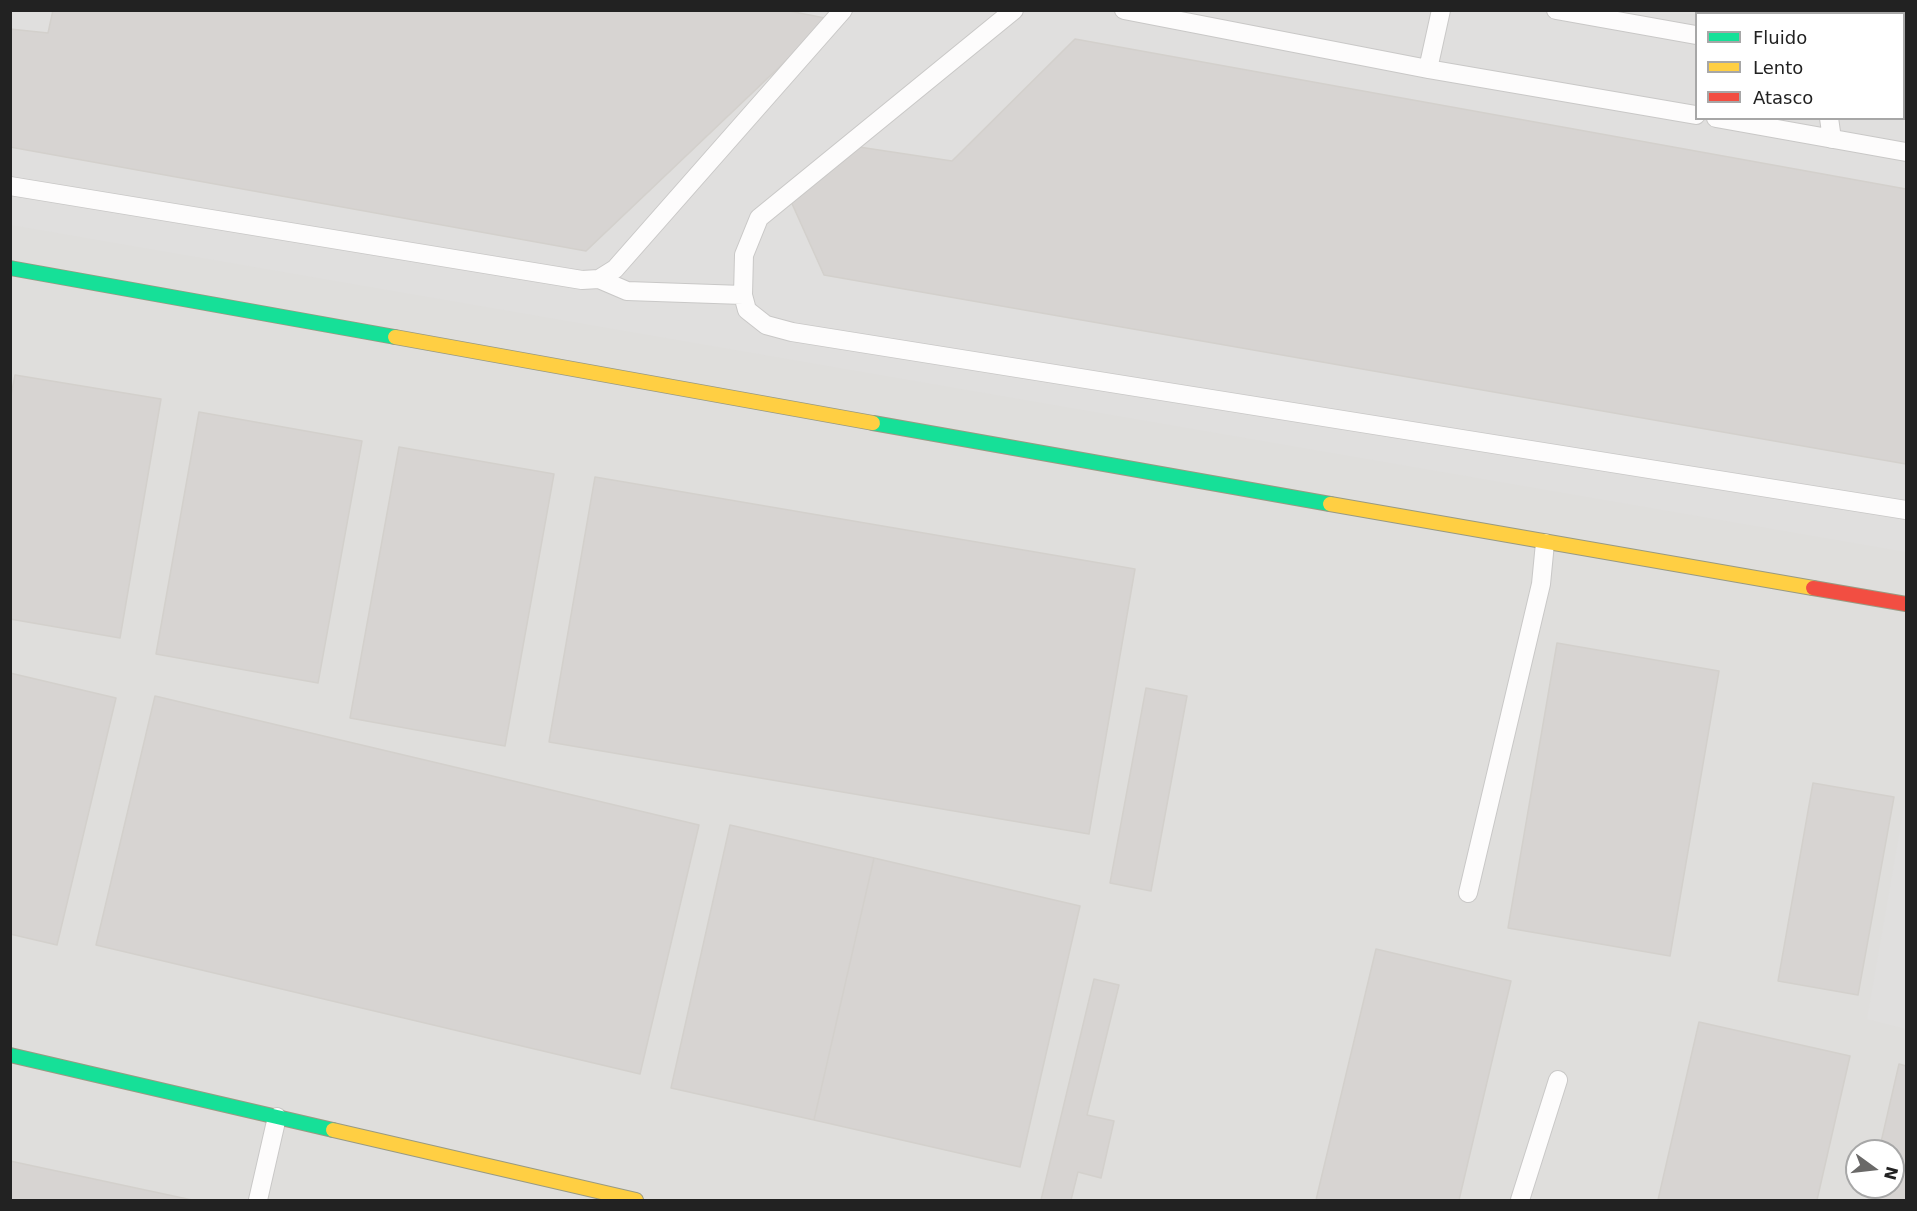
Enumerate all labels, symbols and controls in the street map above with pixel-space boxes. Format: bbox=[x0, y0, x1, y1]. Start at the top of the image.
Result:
legend bbox=[1695, 12, 1905, 120]
text: Fluido bbox=[1753, 27, 1807, 48]
text: Lento bbox=[1753, 57, 1803, 78]
text: Atasco bbox=[1753, 87, 1813, 108]
north arrow bbox=[1845, 1139, 1905, 1199]
text: N bbox=[1880, 1164, 1902, 1182]

